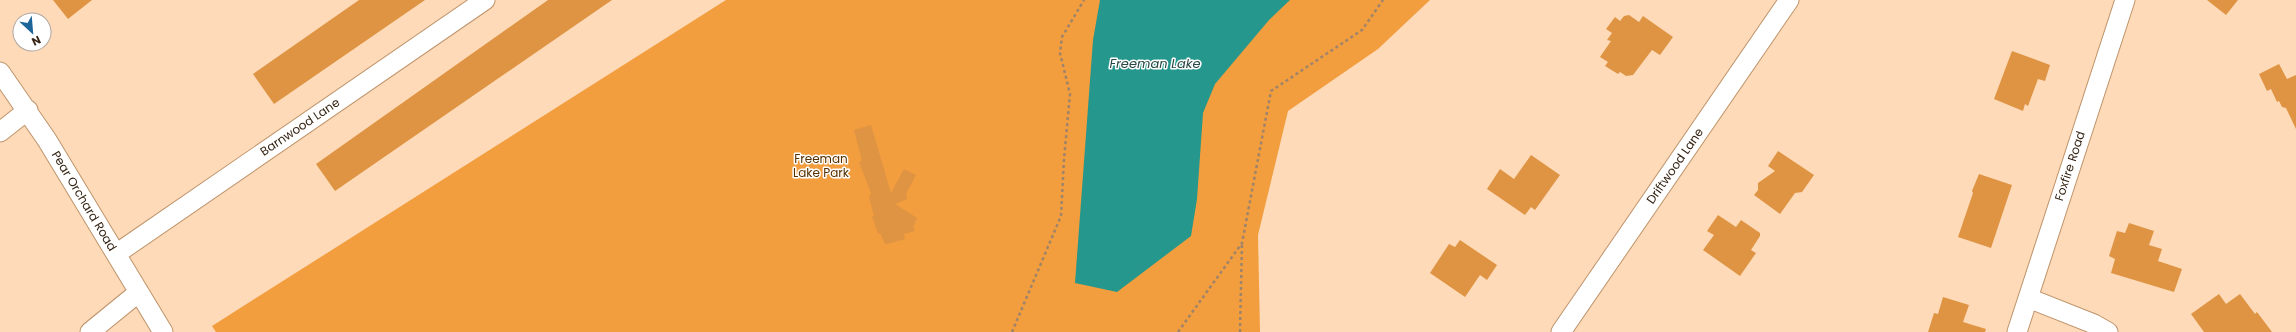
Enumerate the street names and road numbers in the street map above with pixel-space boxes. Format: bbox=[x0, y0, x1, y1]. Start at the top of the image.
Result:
street label: Barnwood Lane bbox=[257, 94, 343, 160]
street label: Driftwood Lane bbox=[1642, 124, 1707, 207]
street label: Foxfire Road bbox=[2050, 129, 2089, 203]
street label: Pear Orchard Road bbox=[48, 147, 121, 254]

